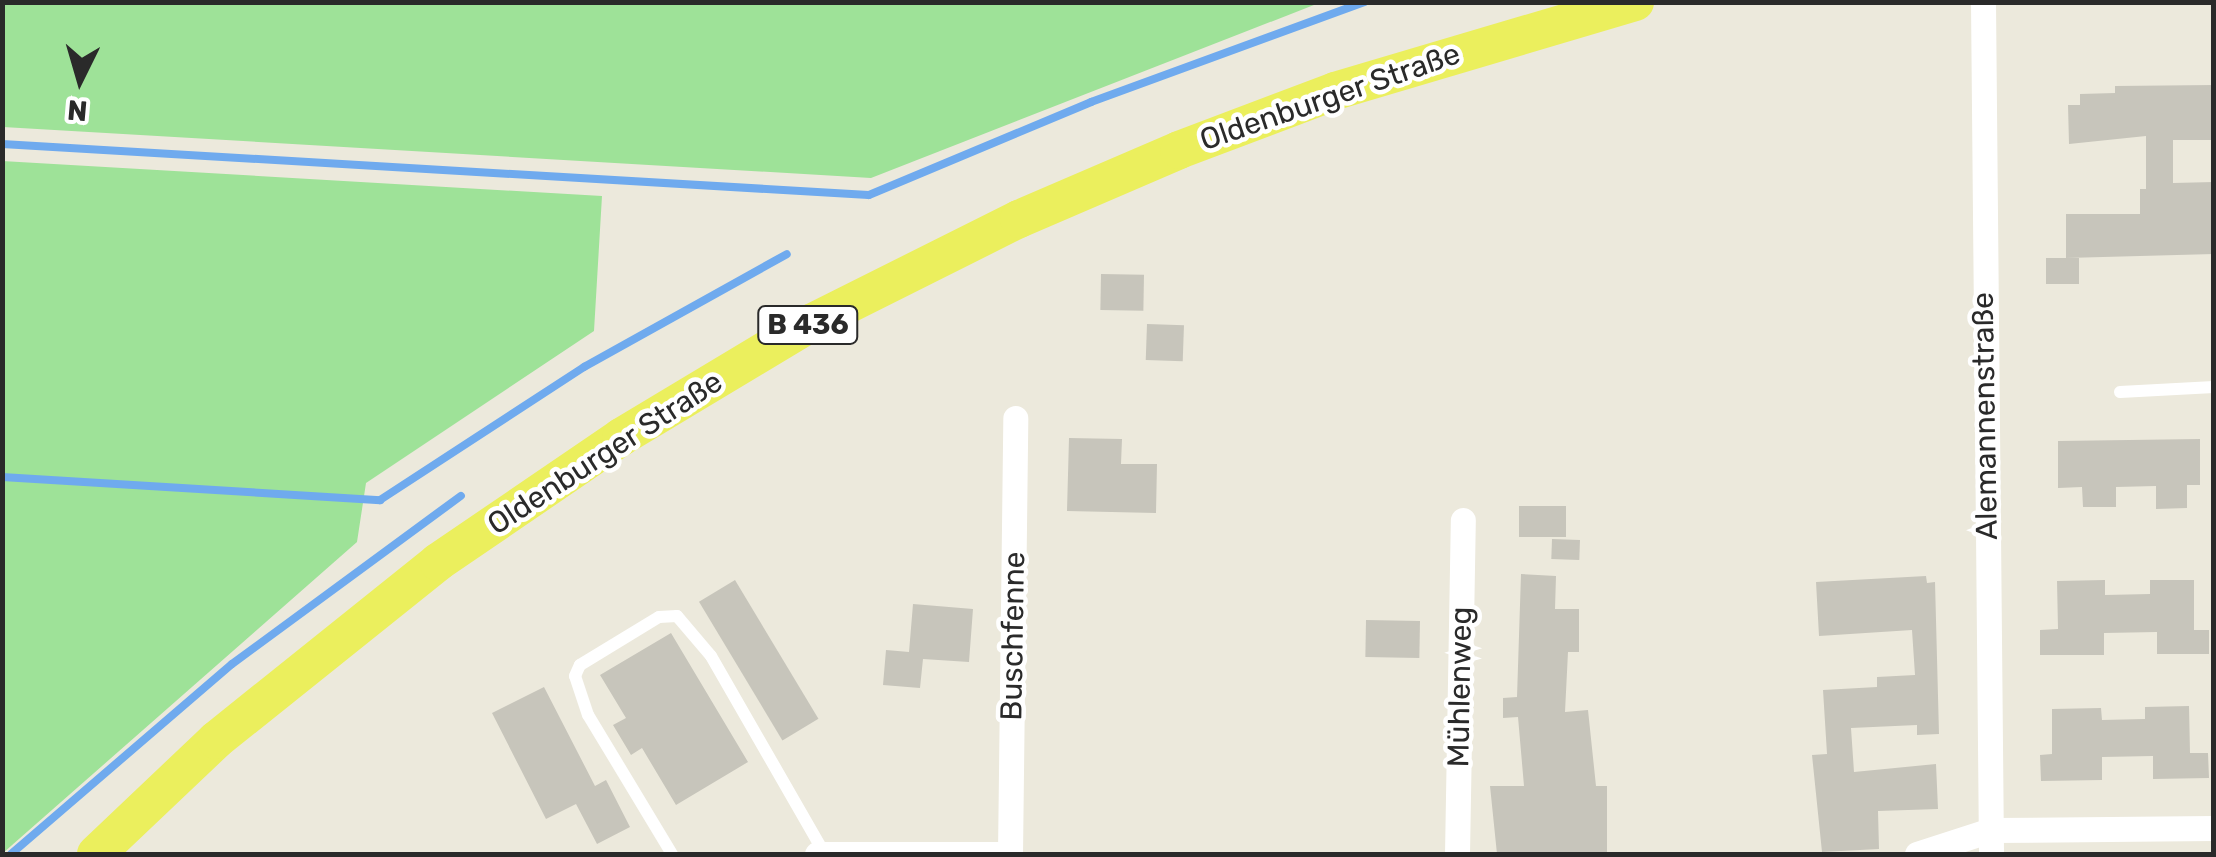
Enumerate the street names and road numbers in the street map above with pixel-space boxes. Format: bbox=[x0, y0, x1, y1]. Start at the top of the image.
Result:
street label: Oldenburger Straße bbox=[1195, 35, 1465, 159]
street label: Alemannenstraße bbox=[1965, 292, 2005, 540]
road number: B 436 bbox=[756, 302, 860, 348]
street label: Oldenburger Straße bbox=[481, 363, 729, 543]
street label: Buschfenne bbox=[994, 551, 1032, 721]
street label: Mühlenweg bbox=[1441, 606, 1479, 768]

